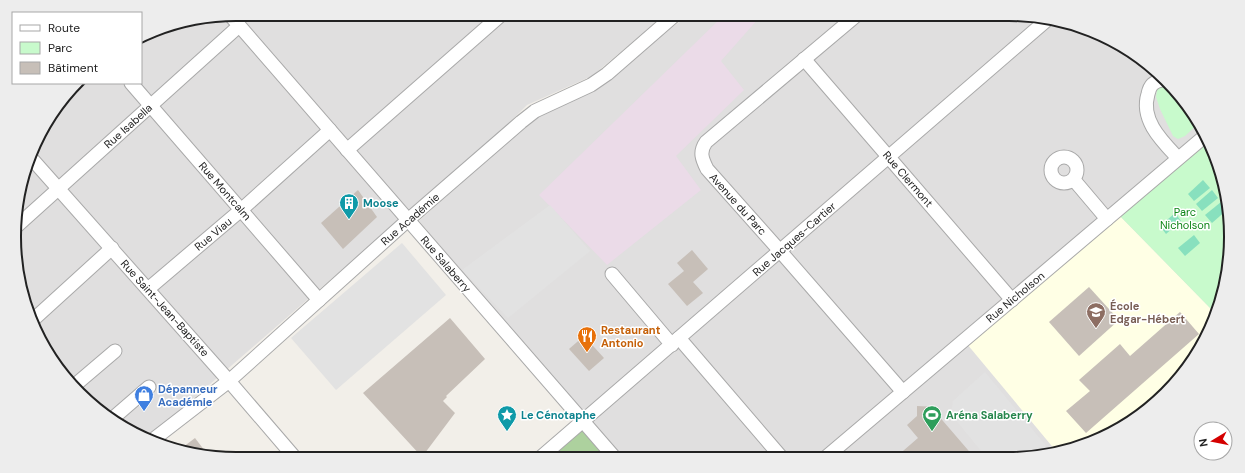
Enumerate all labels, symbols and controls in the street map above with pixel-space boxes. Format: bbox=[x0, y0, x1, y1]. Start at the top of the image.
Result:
legend bbox=[12, 12, 142, 84]
text: Route bbox=[48, 20, 80, 36]
text: Parc bbox=[48, 40, 72, 56]
text: Bâtiment bbox=[48, 60, 99, 76]
street label: Rue Isabella bbox=[101, 101, 155, 151]
street label: Rue Clermont bbox=[880, 148, 936, 210]
street label: Rue Montcalm bbox=[196, 159, 254, 223]
street label: Avenue du Parc bbox=[706, 170, 770, 238]
street label: Rue Académie bbox=[378, 190, 442, 248]
building icon: Moose bbox=[338, 192, 360, 220]
place label: Moose bbox=[363, 196, 399, 210]
street label: Rue Jacques-Cartier bbox=[749, 199, 839, 279]
park label: Parc Nicholson bbox=[1160, 205, 1210, 232]
street label: Rue Viau bbox=[192, 214, 234, 254]
street label: Rue Salaberry bbox=[418, 233, 474, 295]
street label: Rue Saint-Jean-Baptiste bbox=[118, 257, 212, 359]
street label: Rue Nicholson bbox=[983, 268, 1047, 326]
place label: École Edgar-Hébert bbox=[1110, 299, 1185, 326]
school or university icon: École Edgar-Hébert bbox=[1085, 301, 1107, 329]
place label: Restaurant Antonio bbox=[601, 323, 661, 350]
restaurant icon: Restaurant Antonio bbox=[576, 325, 598, 353]
place label: Dépanneur Académie bbox=[158, 382, 218, 409]
shop icon: Dépanneur Académie bbox=[133, 384, 155, 412]
place icon: Le Cénotaphe bbox=[496, 404, 518, 432]
sports icon: Aréna Salaberry bbox=[921, 404, 943, 432]
place label: Le Cénotaphe bbox=[521, 408, 596, 422]
place label: Aréna Salaberry bbox=[946, 408, 1033, 422]
north arrow bbox=[1193, 421, 1233, 461]
text: N bbox=[1196, 438, 1211, 448]

